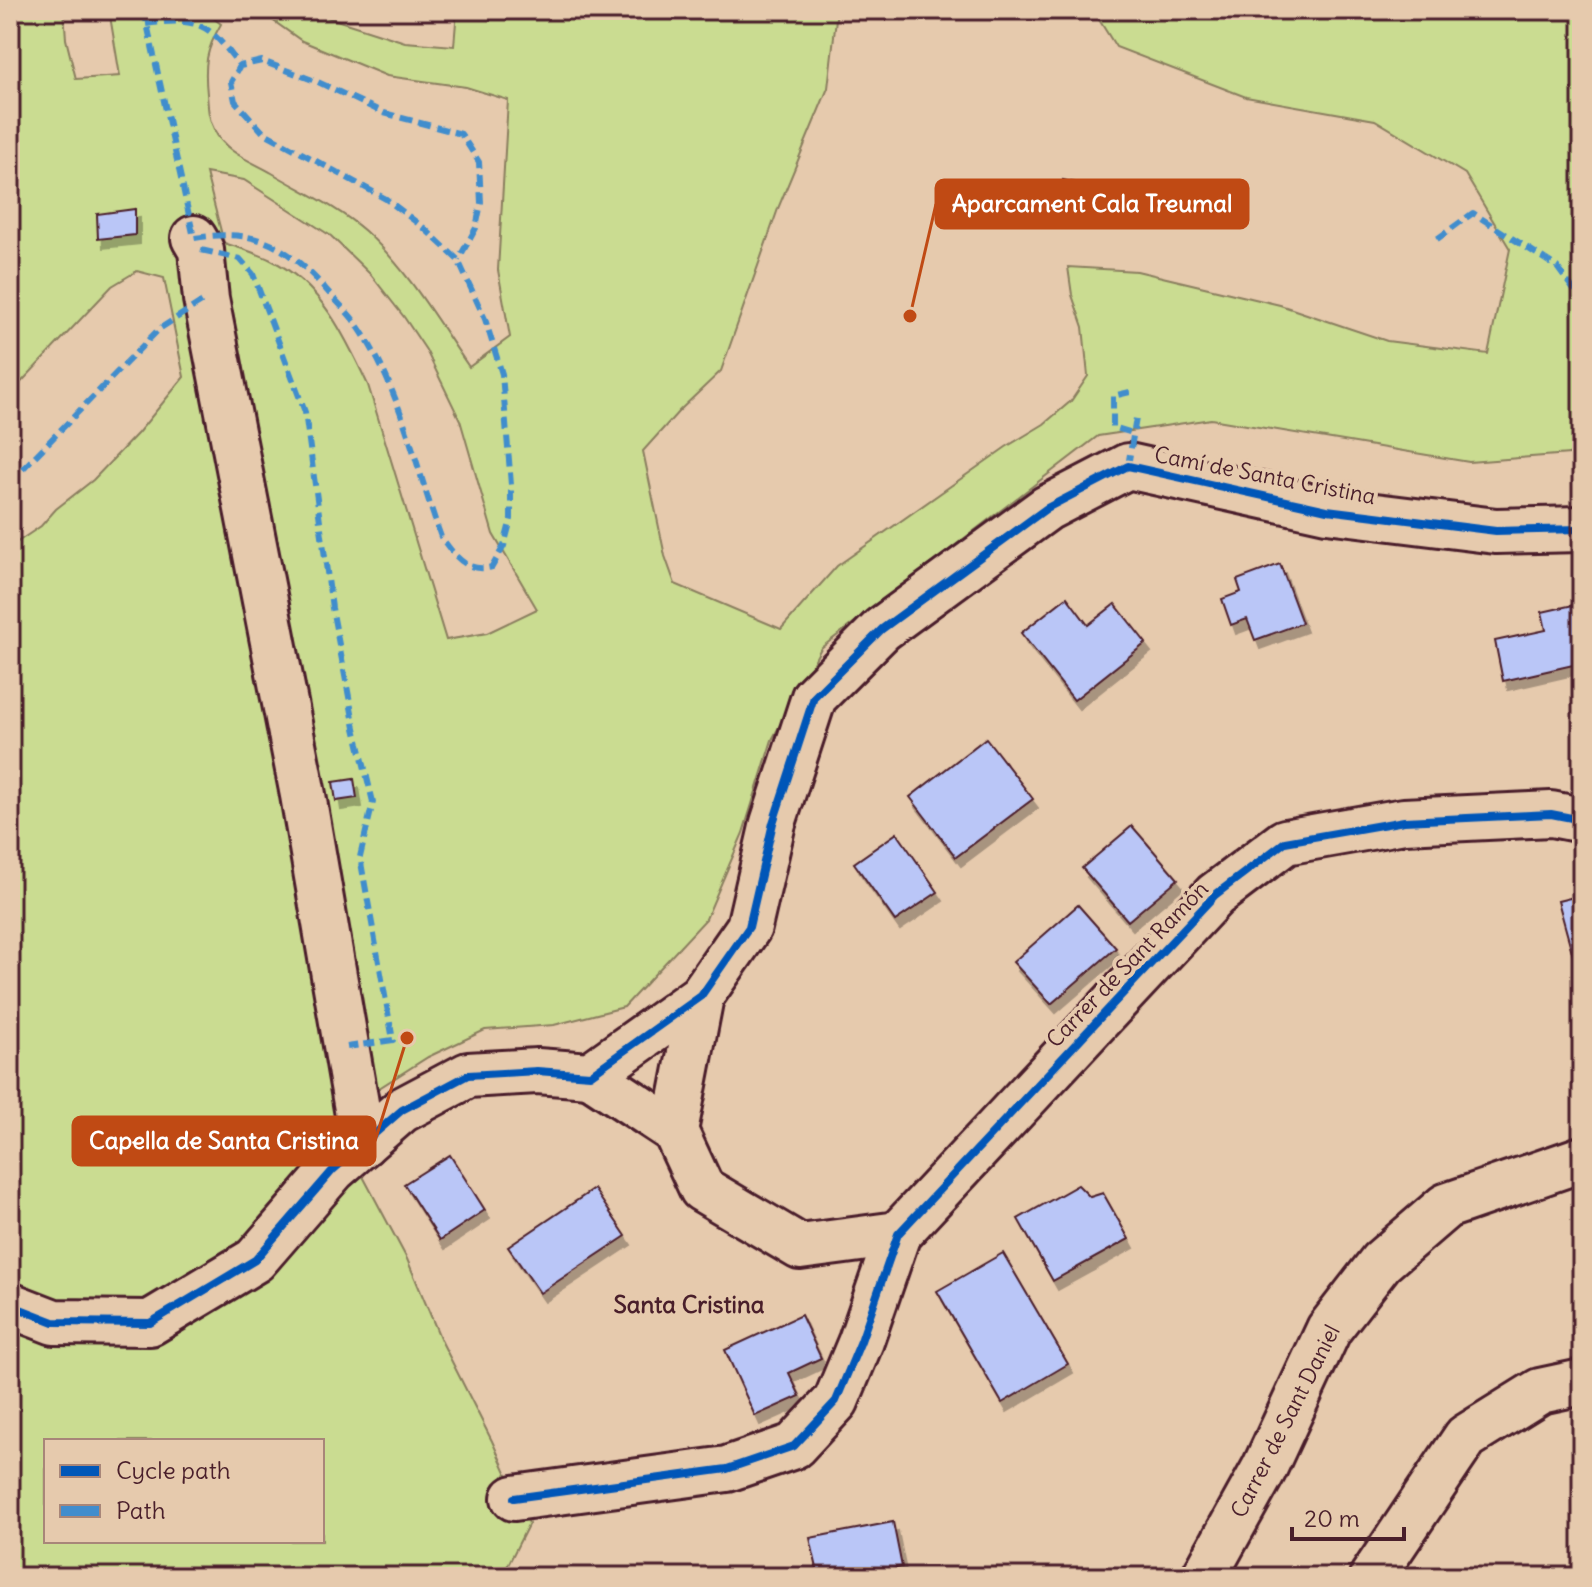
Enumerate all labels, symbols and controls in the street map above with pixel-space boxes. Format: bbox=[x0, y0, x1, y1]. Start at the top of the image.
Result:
callout: Aparcament Cala Treumal bbox=[936, 180, 1248, 228]
text: Aparcament Cala Treumal bbox=[952, 188, 1232, 218]
street label: Camí de Santa Cristina bbox=[1152, 440, 1378, 510]
street label: Carrer de Sant Ramón bbox=[1040, 875, 1214, 1053]
callout: Capella de Santa Cristina bbox=[73, 1117, 375, 1165]
text: Capella de Santa Cristina bbox=[89, 1125, 359, 1155]
district label: Santa Cristina bbox=[613, 1289, 765, 1319]
street label: Carrer de Sant Daniel bbox=[1224, 1320, 1346, 1522]
legend bbox=[44, 1439, 324, 1543]
text: Cycle path bbox=[116, 1455, 231, 1485]
scale bar bbox=[1292, 1491, 1404, 1541]
text: Path bbox=[116, 1495, 166, 1525]
text: 20 m bbox=[1304, 1503, 1360, 1533]

